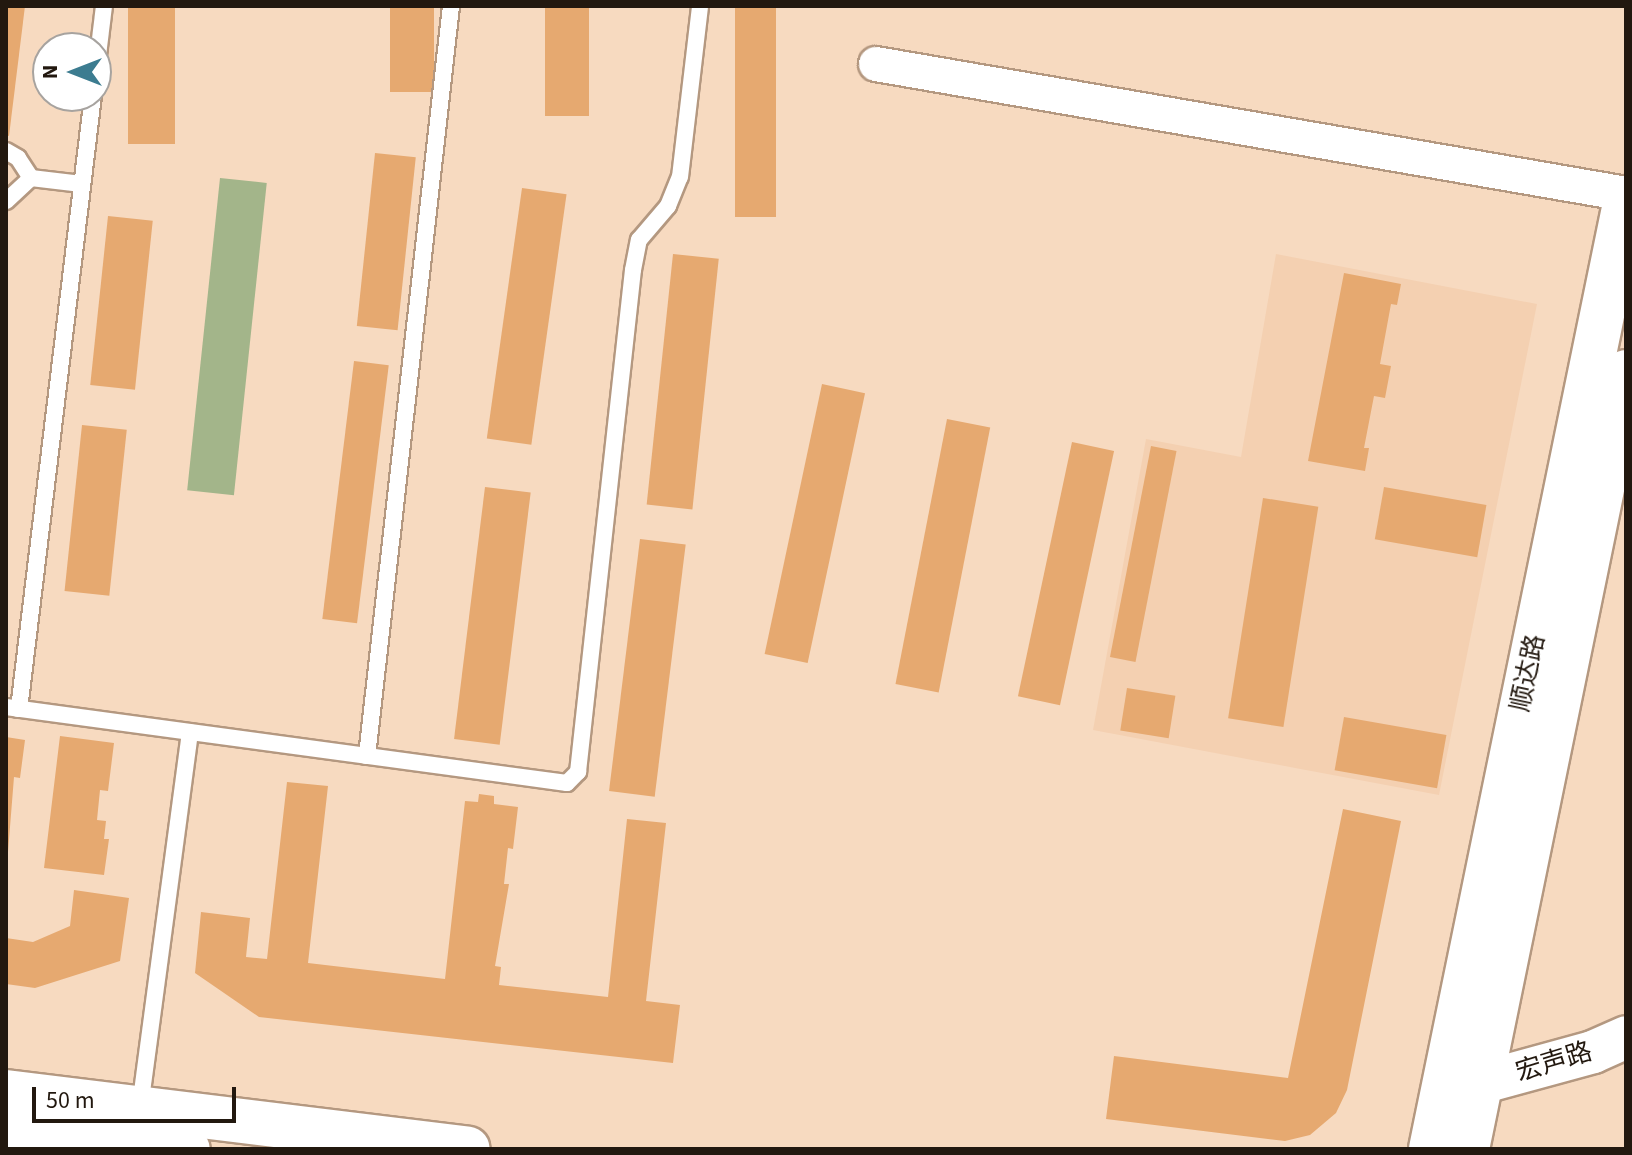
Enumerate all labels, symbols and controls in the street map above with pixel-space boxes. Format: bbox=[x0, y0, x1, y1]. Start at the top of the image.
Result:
north arrow bbox=[32, 32, 112, 112]
text: N bbox=[34, 65, 66, 79]
street label: 顺达路 bbox=[1505, 632, 1551, 714]
street label: 宏声路 bbox=[1512, 1036, 1596, 1088]
scale bar bbox=[36, 1071, 240, 1121]
text: 50 m bbox=[46, 1083, 95, 1118]

